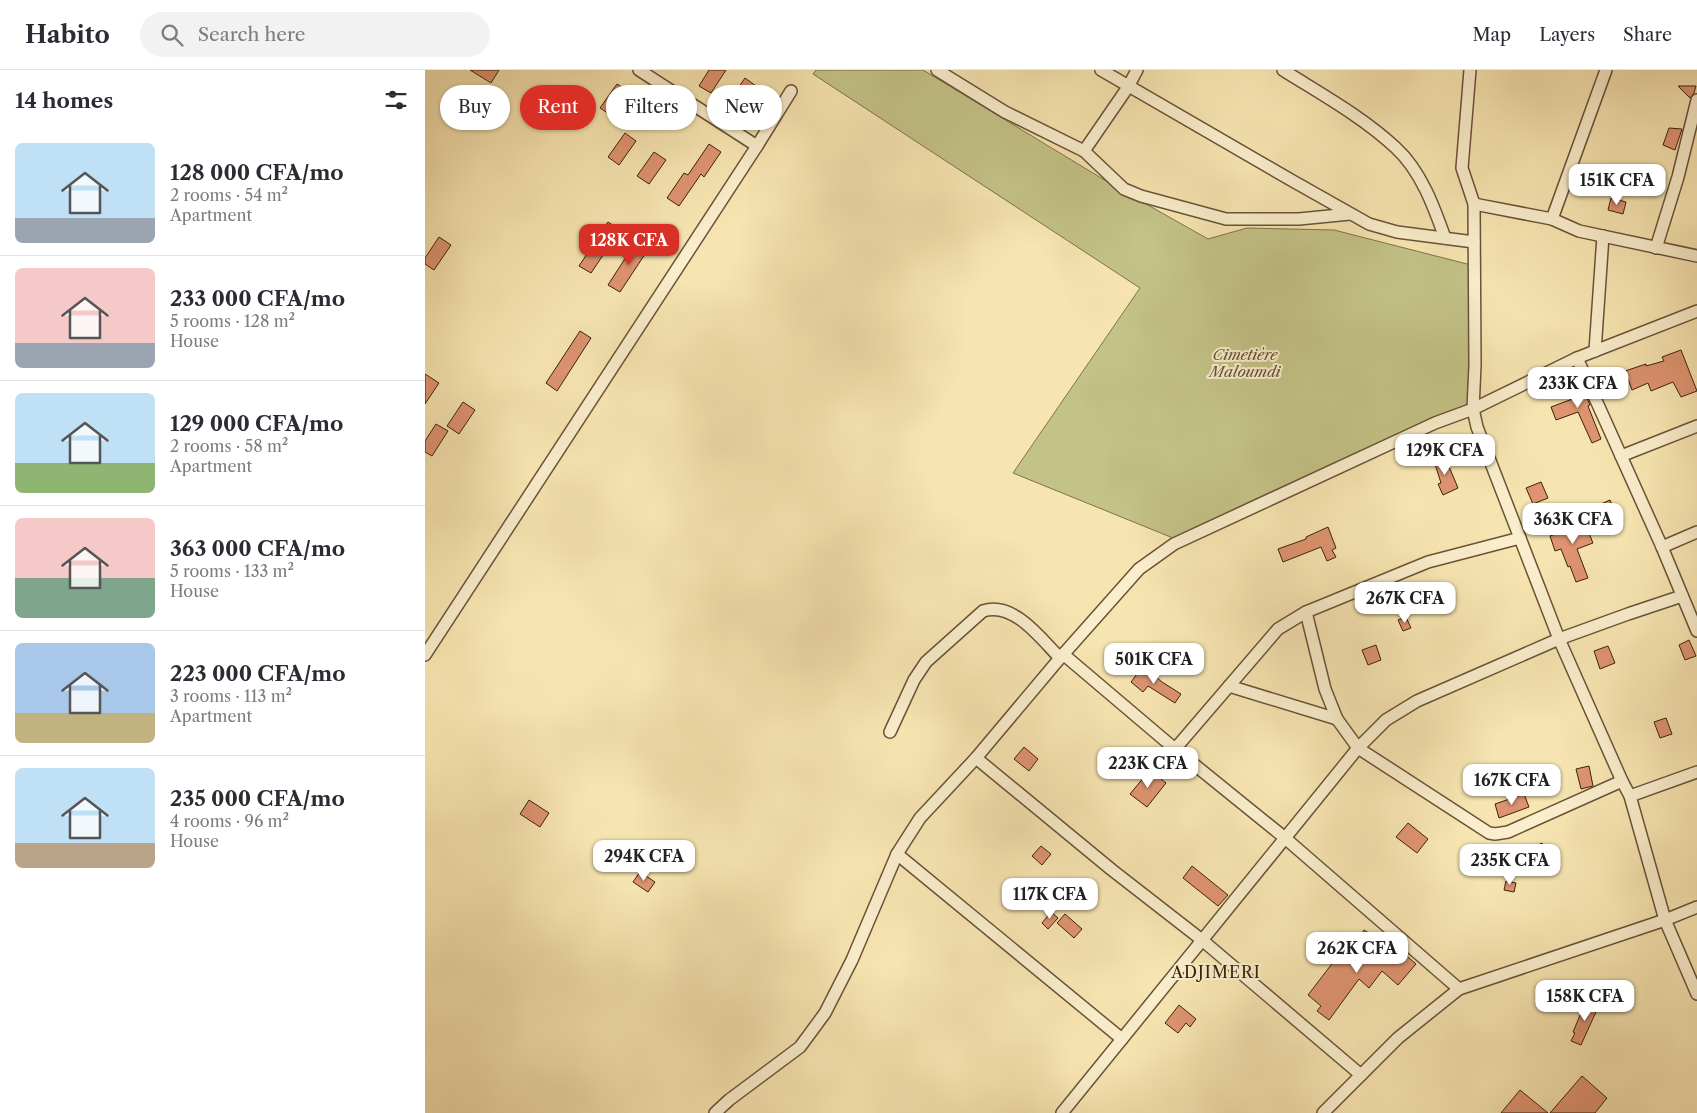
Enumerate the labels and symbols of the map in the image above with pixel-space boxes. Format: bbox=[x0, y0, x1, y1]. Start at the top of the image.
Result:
pin: 151K CFA bbox=[1565, 164, 1669, 206]
pin: 128K CFA bbox=[577, 224, 681, 266]
park label: Cimetière Maloumdi bbox=[1208, 345, 1282, 381]
pin: 233K CFA bbox=[1526, 366, 1630, 409]
pin: 129K CFA bbox=[1393, 434, 1497, 476]
pin: 363K CFA bbox=[1521, 502, 1625, 545]
pin: 267K CFA bbox=[1353, 582, 1457, 624]
pin: 501K CFA bbox=[1102, 642, 1206, 685]
pin: 223K CFA bbox=[1096, 746, 1200, 789]
pin: 167K CFA bbox=[1460, 764, 1564, 806]
pin: 294K CFA bbox=[592, 840, 696, 882]
pin: 235K CFA bbox=[1458, 844, 1562, 886]
pin: 117K CFA bbox=[998, 878, 1102, 920]
pin: 262K CFA bbox=[1305, 932, 1409, 974]
district label: ADJIMERI bbox=[1170, 962, 1261, 982]
pin: 158K CFA bbox=[1533, 980, 1637, 1022]

